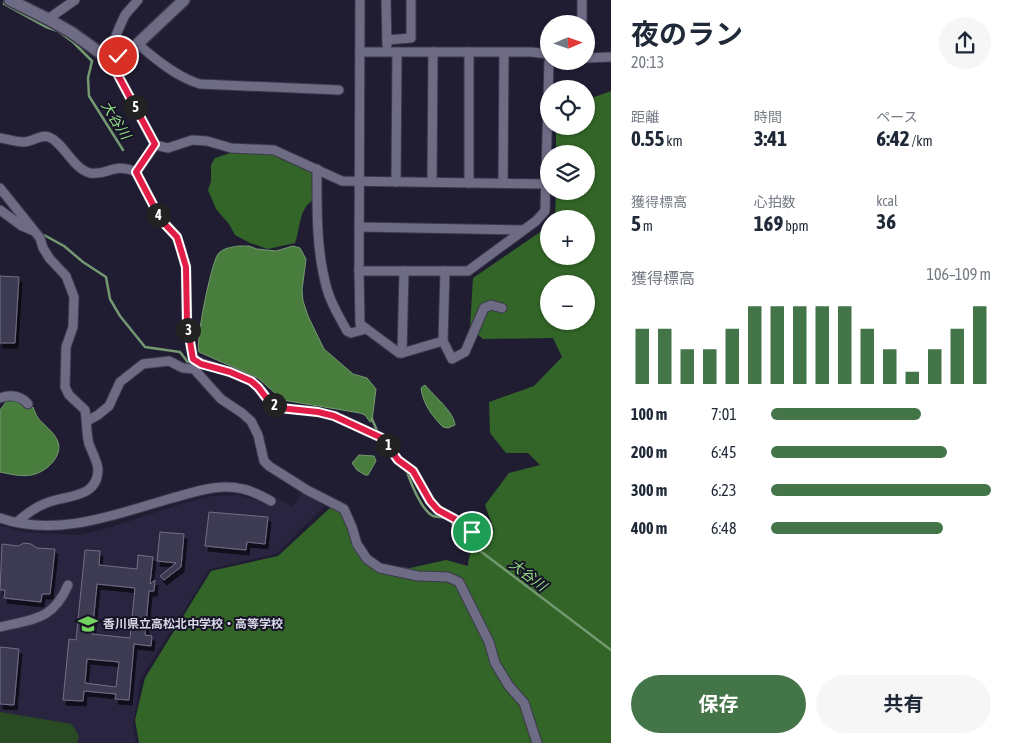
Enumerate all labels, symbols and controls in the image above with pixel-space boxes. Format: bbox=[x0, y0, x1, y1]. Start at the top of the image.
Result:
north arrow bbox=[540, 15, 595, 70]
map controls bbox=[540, 15, 595, 330]
button: share bbox=[939, 17, 991, 69]
text: 夜のラン bbox=[631, 18, 743, 50]
pin bbox=[97, 35, 139, 77]
icon: check bbox=[104, 42, 132, 70]
text: 20:13 bbox=[631, 53, 664, 71]
button: locate bbox=[540, 80, 595, 135]
pin: 5 bbox=[122, 94, 148, 120]
water label: 大谷川 bbox=[98, 98, 135, 144]
text: 5 bbox=[132, 99, 139, 115]
text: 距離 bbox=[631, 109, 659, 125]
text: 時間 bbox=[754, 109, 782, 125]
text: ペース bbox=[876, 109, 918, 125]
text: 0.55 bbox=[631, 126, 664, 150]
text: 3:41 bbox=[754, 126, 787, 150]
text: 6:42 bbox=[876, 126, 910, 150]
text: km bbox=[664, 133, 683, 149]
text: /km bbox=[910, 133, 933, 149]
button: layers bbox=[540, 145, 595, 200]
text: kcal bbox=[876, 193, 898, 209]
text: 獲得標高 bbox=[631, 194, 687, 210]
text: 心拍数 bbox=[754, 194, 796, 210]
pin: 4 bbox=[146, 202, 170, 228]
text: 4 bbox=[155, 207, 162, 223]
text: 36 bbox=[876, 209, 896, 233]
button: + bbox=[540, 210, 595, 265]
text: 5 bbox=[631, 211, 641, 235]
text: 169 bbox=[754, 211, 783, 235]
text: m bbox=[641, 218, 653, 234]
text: bpm bbox=[783, 218, 809, 234]
text: 106–109 m bbox=[927, 265, 991, 283]
text: 獲得標高 bbox=[631, 269, 695, 287]
button: − bbox=[540, 275, 595, 330]
pin: 3 bbox=[176, 318, 200, 342]
text: 3 bbox=[185, 322, 192, 338]
pin: 2 bbox=[262, 392, 286, 418]
text: 2 bbox=[271, 397, 278, 413]
text: 100 m bbox=[631, 405, 667, 423]
text: 7:01 bbox=[711, 405, 737, 423]
pin: 1 bbox=[376, 432, 400, 458]
text: 1 bbox=[385, 437, 392, 453]
text: 200 m bbox=[631, 443, 667, 461]
text: 6:45 bbox=[711, 443, 736, 461]
text: 300 m bbox=[631, 481, 667, 499]
text: 6:23 bbox=[711, 481, 736, 499]
pin bbox=[451, 511, 493, 553]
icon: arrive bbox=[458, 518, 486, 546]
text: 400 m bbox=[631, 519, 667, 537]
text: 6:48 bbox=[711, 519, 736, 537]
water label: 大谷川 bbox=[506, 556, 551, 595]
school or university icon: 香川県立高松北中学校・高等学校 bbox=[77, 613, 99, 635]
place label: 香川県立高松北中学校・高等学校 bbox=[103, 617, 283, 631]
button: 保存 bbox=[631, 675, 806, 733]
button: 共有 bbox=[816, 675, 991, 733]

